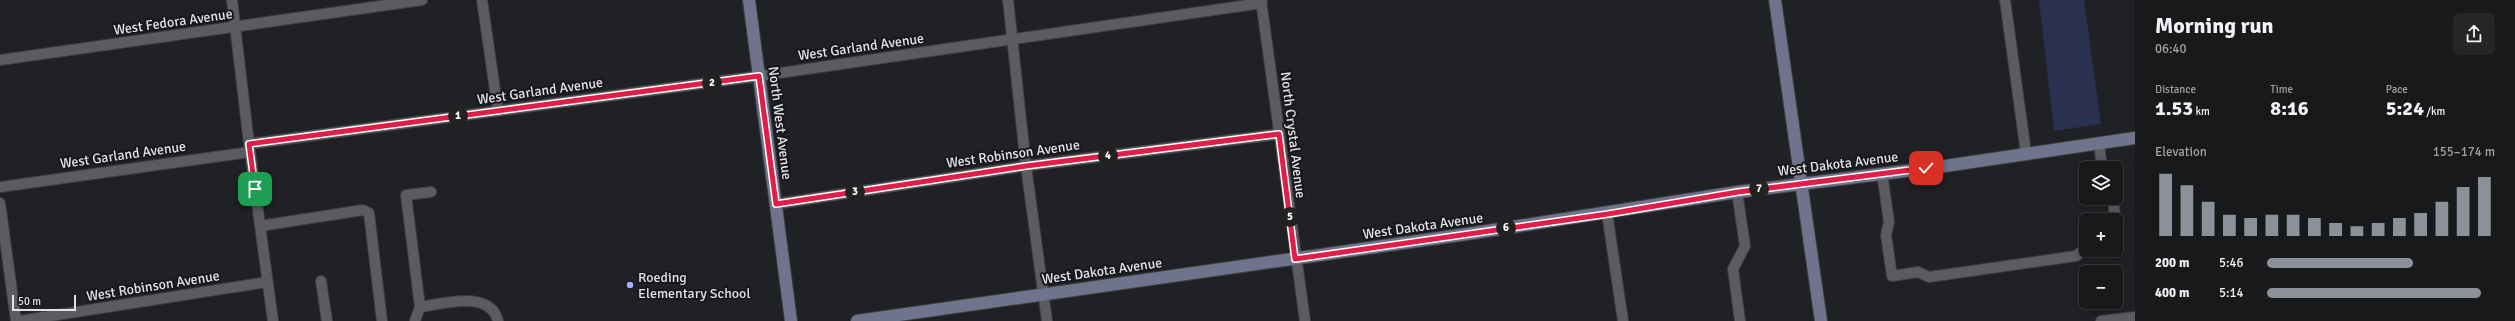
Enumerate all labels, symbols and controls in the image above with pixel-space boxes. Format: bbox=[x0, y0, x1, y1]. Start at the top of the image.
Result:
street label: West Fedora Avenue bbox=[112, 5, 234, 39]
text: Morning run bbox=[2155, 12, 2274, 39]
button: share bbox=[2453, 13, 2495, 55]
street label: West Garland Avenue bbox=[797, 30, 925, 64]
text: 06:40 bbox=[2155, 41, 2187, 57]
street label: North West Avenue bbox=[765, 65, 795, 181]
street label: North Crystal Avenue bbox=[1277, 71, 1309, 199]
pin: 2 bbox=[702, 73, 722, 93]
street label: West Garland Avenue bbox=[476, 74, 604, 108]
text: 2 bbox=[709, 76, 715, 89]
text: Distance bbox=[2155, 83, 2196, 96]
text: Time bbox=[2270, 83, 2293, 96]
text: Pace bbox=[2386, 83, 2408, 96]
text: 1.53 bbox=[2155, 96, 2193, 121]
text: 8:16 bbox=[2270, 96, 2309, 121]
text: 5:24 bbox=[2386, 96, 2424, 121]
text: km bbox=[2193, 105, 2210, 118]
text: /km bbox=[2424, 105, 2445, 118]
pin: 1 bbox=[448, 106, 468, 126]
text: 1 bbox=[455, 109, 461, 122]
street label: West Robinson Avenue bbox=[945, 136, 1081, 172]
street label: West Garland Avenue bbox=[59, 138, 187, 172]
text: Elevation bbox=[2155, 144, 2207, 160]
text: 155–174 m bbox=[2433, 144, 2495, 160]
pin: 4 bbox=[1098, 146, 1118, 166]
street label: West Dakota Avenue bbox=[1777, 148, 1899, 180]
text: 4 bbox=[1105, 149, 1111, 162]
pin bbox=[1909, 151, 1943, 185]
icon: check bbox=[1915, 157, 1937, 179]
map controls bbox=[2079, 161, 2123, 309]
button: layers bbox=[2079, 161, 2123, 205]
pin bbox=[238, 172, 272, 206]
icon: arrive bbox=[244, 178, 266, 200]
pin: 7 bbox=[1749, 179, 1769, 199]
pin: 3 bbox=[845, 182, 865, 202]
text: 7 bbox=[1756, 182, 1762, 195]
text: 3 bbox=[852, 185, 858, 198]
pin: 5 bbox=[1280, 207, 1300, 227]
street label: West Dakota Avenue bbox=[1362, 209, 1484, 243]
text: 5 bbox=[1287, 210, 1293, 223]
button: + bbox=[2079, 213, 2123, 257]
pin: 6 bbox=[1496, 218, 1516, 238]
text: 6 bbox=[1503, 221, 1509, 234]
street label: West Dakota Avenue bbox=[1041, 254, 1163, 288]
text: 200 m bbox=[2155, 255, 2189, 271]
text: 5:46 bbox=[2219, 255, 2244, 271]
button: − bbox=[2079, 265, 2123, 309]
street label: West Robinson Avenue bbox=[85, 267, 221, 305]
place label: Roeding Elementary School bbox=[638, 269, 751, 302]
marker: Roeding Elementary School bbox=[625, 280, 635, 290]
text: 400 m bbox=[2155, 285, 2189, 301]
text: 5:14 bbox=[2219, 285, 2244, 301]
scale bar bbox=[12, 293, 76, 312]
text: 50 m bbox=[18, 295, 41, 308]

